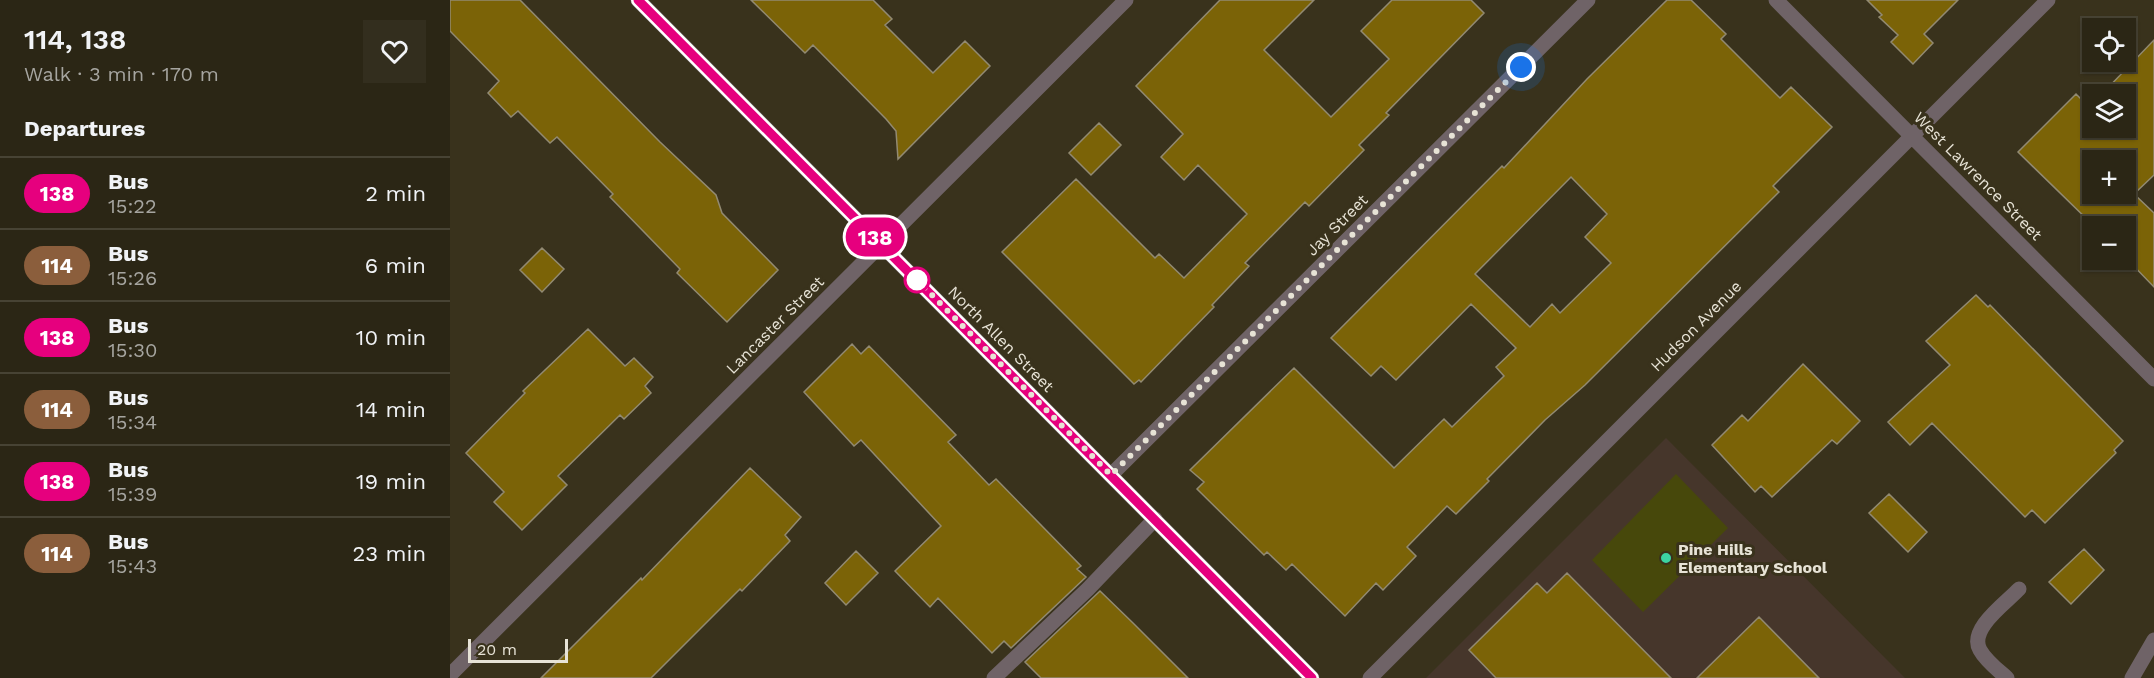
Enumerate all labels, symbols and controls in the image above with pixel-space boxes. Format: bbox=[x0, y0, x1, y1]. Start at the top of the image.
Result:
map controls bbox=[2082, 18, 2136, 270]
button: locate bbox=[2082, 18, 2136, 72]
button: heart bbox=[363, 20, 426, 83]
text: 114, 138 bbox=[24, 23, 127, 56]
your location bbox=[1506, 52, 1536, 82]
text: Walk · 3 min · 170 m bbox=[24, 62, 219, 86]
button: layers bbox=[2082, 84, 2136, 138]
street label: West Lawrence Street bbox=[1910, 108, 2046, 244]
text: Departures bbox=[24, 116, 145, 141]
button: + bbox=[2082, 150, 2136, 204]
text: Bus bbox=[108, 169, 148, 194]
text: 138 bbox=[40, 181, 74, 206]
text: 2 min bbox=[365, 181, 426, 206]
street label: Jay Street bbox=[1302, 190, 1372, 260]
text: 15:22 bbox=[108, 194, 157, 218]
button: − bbox=[2082, 216, 2136, 270]
line badge: 138 bbox=[840, 218, 910, 256]
text: 138 bbox=[858, 225, 892, 250]
text: Bus bbox=[108, 241, 148, 266]
text: 114 bbox=[41, 253, 73, 278]
text: 6 min bbox=[365, 253, 426, 278]
text: 15:26 bbox=[108, 266, 157, 290]
unlabelled marker bbox=[904, 267, 930, 293]
street label: Lancaster Street bbox=[722, 272, 828, 378]
street label: Hudson Avenue bbox=[1647, 277, 1745, 375]
street label: North Allen Street bbox=[944, 282, 1058, 396]
text: Bus bbox=[108, 313, 148, 338]
text: 138 bbox=[40, 325, 74, 350]
text: 10 min bbox=[356, 325, 426, 350]
text: 15:30 bbox=[108, 338, 157, 362]
text: Bus bbox=[108, 385, 148, 410]
text: 114 bbox=[41, 397, 73, 422]
text: 14 min bbox=[356, 397, 426, 422]
text: 15:34 bbox=[108, 410, 157, 434]
text: Bus bbox=[108, 457, 148, 482]
text: 138 bbox=[40, 469, 74, 494]
text: 19 min bbox=[356, 469, 426, 494]
text: 15:39 bbox=[108, 482, 157, 506]
text: Bus bbox=[108, 529, 148, 554]
place label: Pine Hills Elementary School bbox=[1678, 540, 1828, 577]
text: 114 bbox=[41, 541, 73, 566]
text: 23 min bbox=[352, 541, 426, 566]
marker: Pine Hills Elementary School bbox=[1659, 551, 1673, 565]
text: 15:43 bbox=[108, 554, 157, 578]
scale bar bbox=[468, 636, 568, 664]
text: 20 m bbox=[477, 640, 517, 659]

